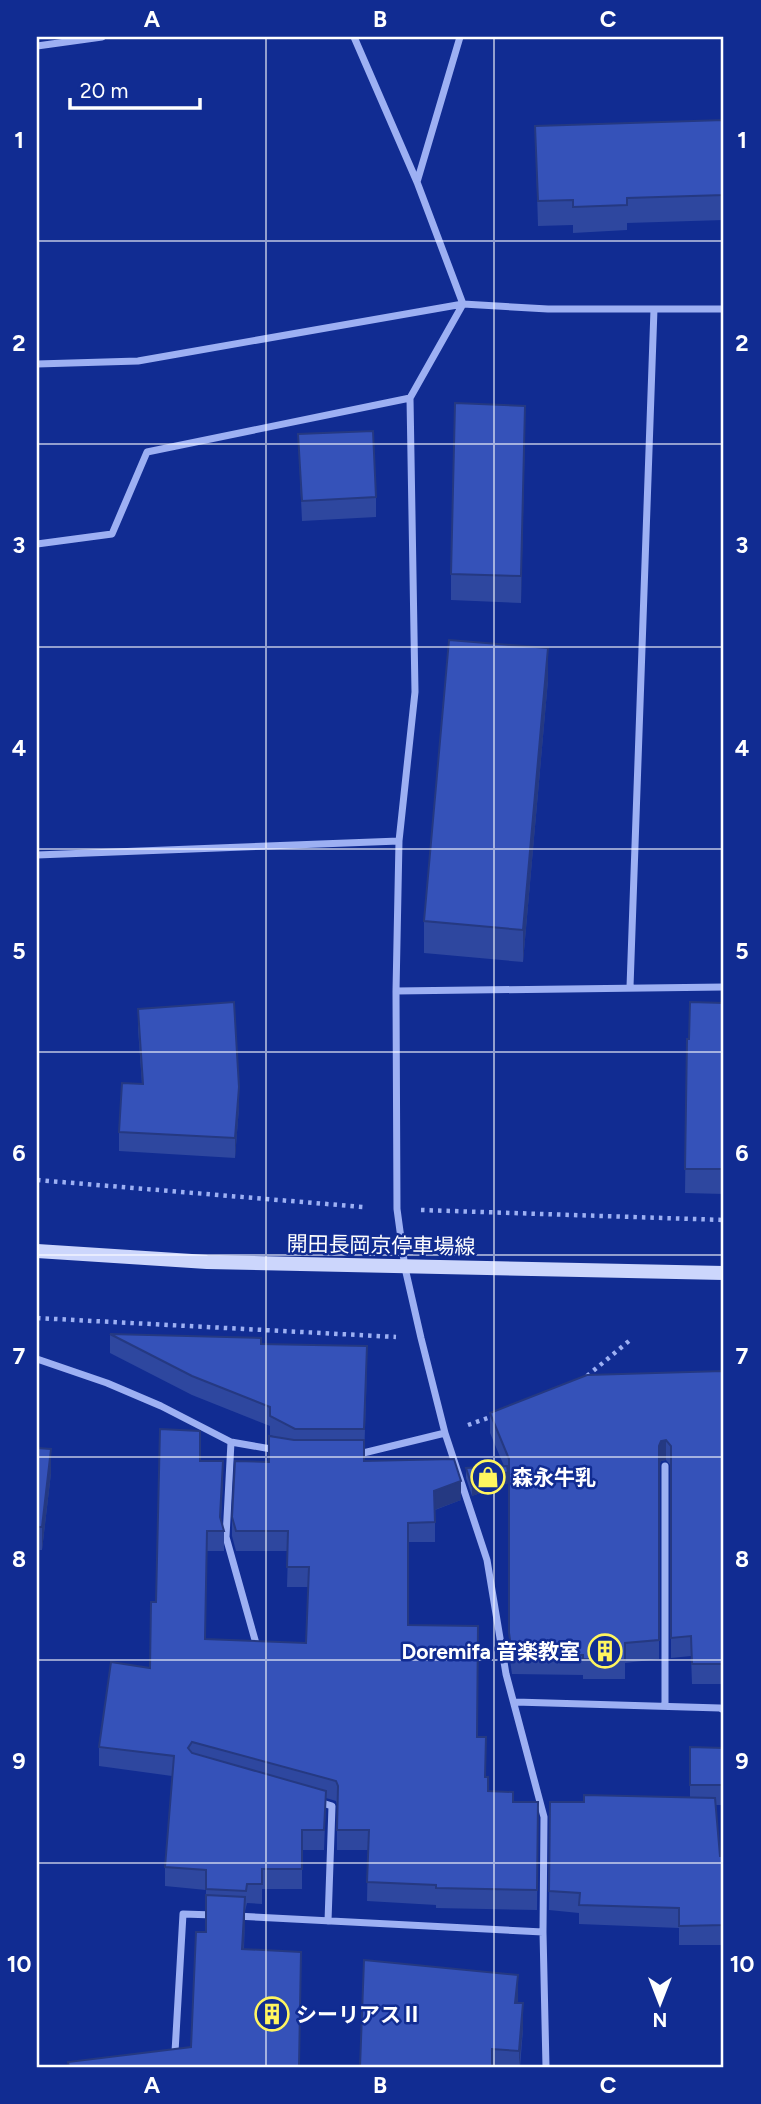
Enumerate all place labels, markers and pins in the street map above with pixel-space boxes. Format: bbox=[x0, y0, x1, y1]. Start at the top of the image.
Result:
shop icon: 森永牛乳 bbox=[469, 1458, 507, 1496]
place label: 森永牛乳 bbox=[512, 1465, 596, 1490]
building icon: Doremifa 音楽教室 bbox=[586, 1632, 624, 1670]
place label: Doremifa 音楽教室 bbox=[402, 1639, 580, 1664]
building icon: シーリアスⅡ bbox=[253, 1995, 291, 2033]
place label: シーリアスⅡ bbox=[296, 2002, 422, 2027]

